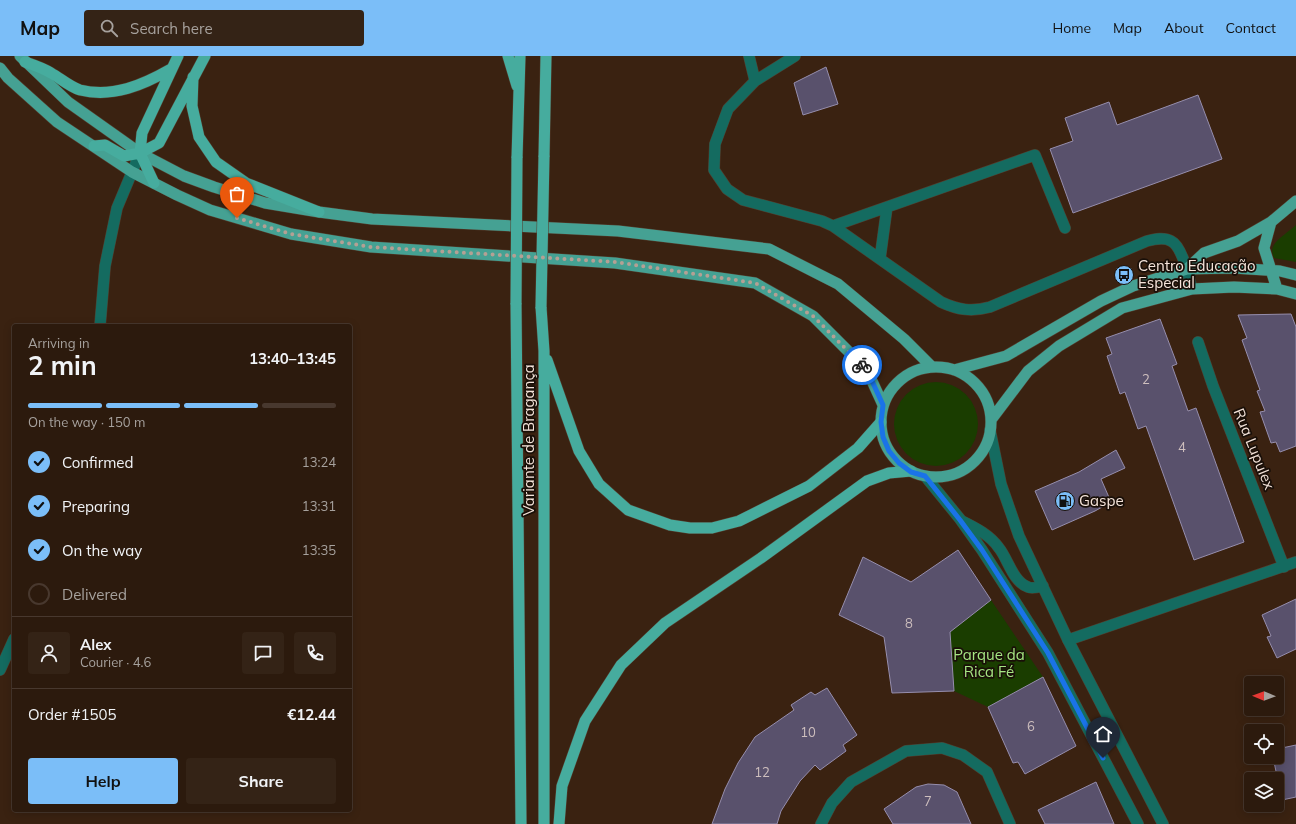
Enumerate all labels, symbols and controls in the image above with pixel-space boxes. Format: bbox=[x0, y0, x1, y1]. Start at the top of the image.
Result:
search box bbox=[84, 10, 364, 46]
text: Map bbox=[20, 16, 60, 40]
icon: search bbox=[98, 17, 120, 39]
text: Search here bbox=[130, 19, 213, 38]
text: Home bbox=[1052, 19, 1091, 37]
text: Map bbox=[1113, 19, 1142, 37]
text: About bbox=[1164, 19, 1204, 37]
text: Contact bbox=[1226, 19, 1276, 37]
pin bbox=[220, 177, 254, 218]
icon: bag bbox=[226, 183, 248, 205]
place label: Centro Educação Especial bbox=[1138, 256, 1256, 292]
bus stop icon: Centro Educação Especial bbox=[1113, 264, 1135, 286]
text: Arriving in bbox=[28, 335, 90, 351]
courier bbox=[842, 345, 882, 385]
text: 2 min bbox=[28, 349, 97, 382]
text: 13:40–13:45 bbox=[249, 349, 336, 368]
icon: bike bbox=[851, 354, 873, 376]
street label: Variante de Bragança bbox=[519, 364, 538, 516]
house number: 2 bbox=[1142, 371, 1150, 387]
street label: Rua Lupulex bbox=[1230, 405, 1279, 492]
text: On the way · 150 m bbox=[28, 414, 145, 430]
house number: 4 bbox=[1178, 439, 1186, 455]
icon: check bbox=[28, 451, 50, 473]
text: Confirmed bbox=[62, 453, 133, 472]
text: 13:24 bbox=[302, 454, 336, 470]
fuel station icon: Gaspe bbox=[1054, 490, 1076, 512]
place label: Gaspe bbox=[1079, 491, 1124, 510]
icon: check bbox=[28, 495, 50, 517]
text: Preparing bbox=[62, 497, 130, 516]
text: 13:31 bbox=[302, 498, 336, 514]
icon: check bbox=[28, 539, 50, 561]
text: On the way bbox=[62, 541, 142, 560]
text: 13:35 bbox=[302, 542, 336, 558]
text: Delivered bbox=[62, 585, 127, 604]
house number: 8 bbox=[905, 615, 913, 631]
button: person bbox=[28, 632, 70, 674]
button: chat bbox=[242, 632, 284, 674]
button: phone bbox=[294, 632, 336, 674]
text: Alex bbox=[80, 635, 112, 654]
park label: Parque da Rica Fé bbox=[953, 645, 1025, 681]
text: Courier · 4.6 bbox=[80, 654, 151, 670]
north arrow bbox=[1244, 676, 1284, 716]
map controls bbox=[1244, 676, 1284, 812]
text: Order #1505 bbox=[28, 705, 116, 724]
text: €12.44 bbox=[287, 705, 336, 724]
pin bbox=[1086, 717, 1120, 758]
house number: 6 bbox=[1027, 718, 1035, 734]
icon: home bbox=[1092, 723, 1114, 745]
house number: 10 bbox=[800, 724, 816, 740]
button: locate bbox=[1244, 724, 1284, 764]
button: Help bbox=[28, 758, 178, 804]
button: Share bbox=[186, 758, 336, 804]
house number: 12 bbox=[754, 764, 770, 780]
button: layers bbox=[1244, 772, 1284, 812]
house number: 7 bbox=[924, 793, 932, 809]

